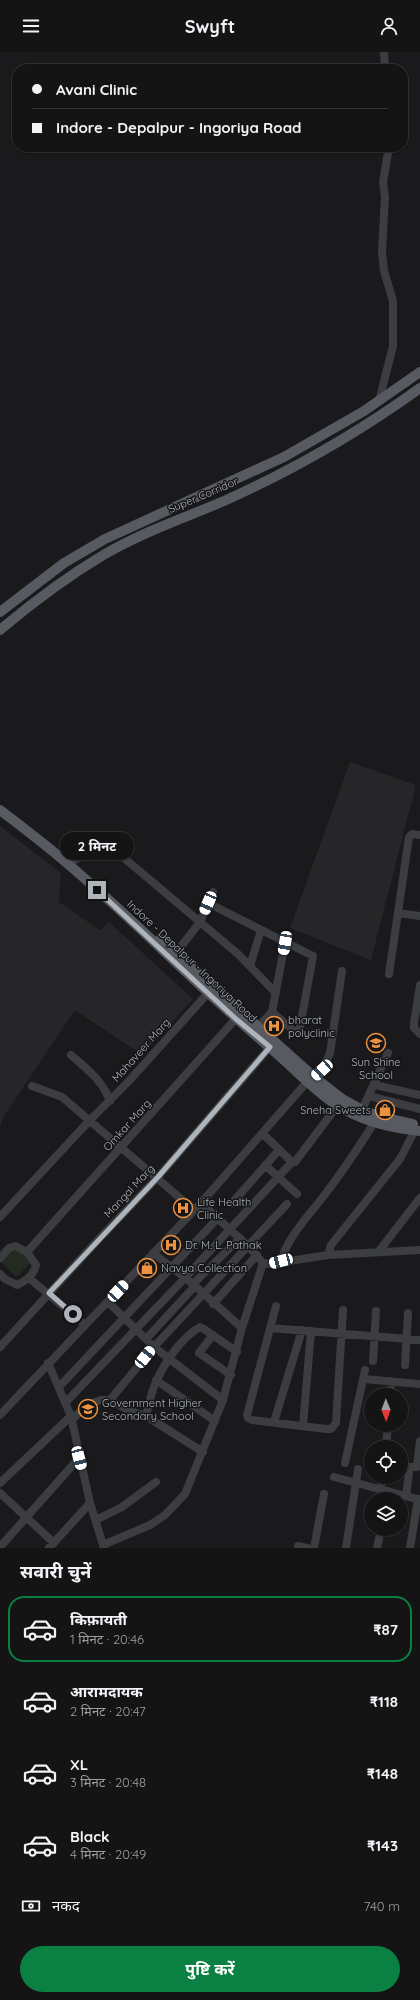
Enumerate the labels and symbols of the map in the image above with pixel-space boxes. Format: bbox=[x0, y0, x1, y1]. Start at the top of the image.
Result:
street label: Super Corridor bbox=[166, 474, 241, 516]
callout: 2 मिनट bbox=[60, 832, 134, 860]
route end bbox=[88, 881, 106, 899]
car bbox=[198, 890, 218, 916]
street label: Indore - Depalpur - Ingoriya Road bbox=[124, 897, 260, 1025]
car bbox=[277, 930, 293, 956]
place label: bharat polyclinic bbox=[288, 1013, 335, 1040]
street label: Mahaveer Marg bbox=[109, 1015, 173, 1085]
hospital icon: bharat polyclinic bbox=[263, 1015, 285, 1037]
school or university icon: Sun Shine School bbox=[365, 1032, 387, 1054]
place label: Sun Shine School bbox=[351, 1055, 401, 1082]
car bbox=[309, 1058, 335, 1082]
street label: Omkar Marg bbox=[100, 1096, 154, 1154]
shop icon: Sneha Sweets bbox=[374, 1099, 396, 1121]
place label: Sneha Sweets bbox=[300, 1103, 371, 1117]
street label: Mangal Marg bbox=[101, 1161, 157, 1221]
place label: Life Health Clinic bbox=[197, 1195, 251, 1222]
hospital icon: Life Health Clinic bbox=[172, 1197, 194, 1219]
hospital icon: Dr. M. L. Pathak bbox=[160, 1234, 182, 1256]
place label: Dr. M. L. Pathak bbox=[185, 1238, 262, 1252]
car bbox=[268, 1252, 294, 1270]
shop icon: Navya Collection bbox=[136, 1257, 158, 1279]
place label: Navya Collection bbox=[161, 1261, 247, 1275]
car bbox=[105, 1278, 131, 1304]
route start bbox=[64, 1305, 82, 1323]
car bbox=[133, 1344, 157, 1370]
north arrow bbox=[364, 1388, 408, 1432]
place label: Government Higher Secondary School bbox=[102, 1396, 203, 1423]
school or university icon: Government Higher Secondary School bbox=[77, 1398, 99, 1420]
car bbox=[70, 1445, 88, 1471]

